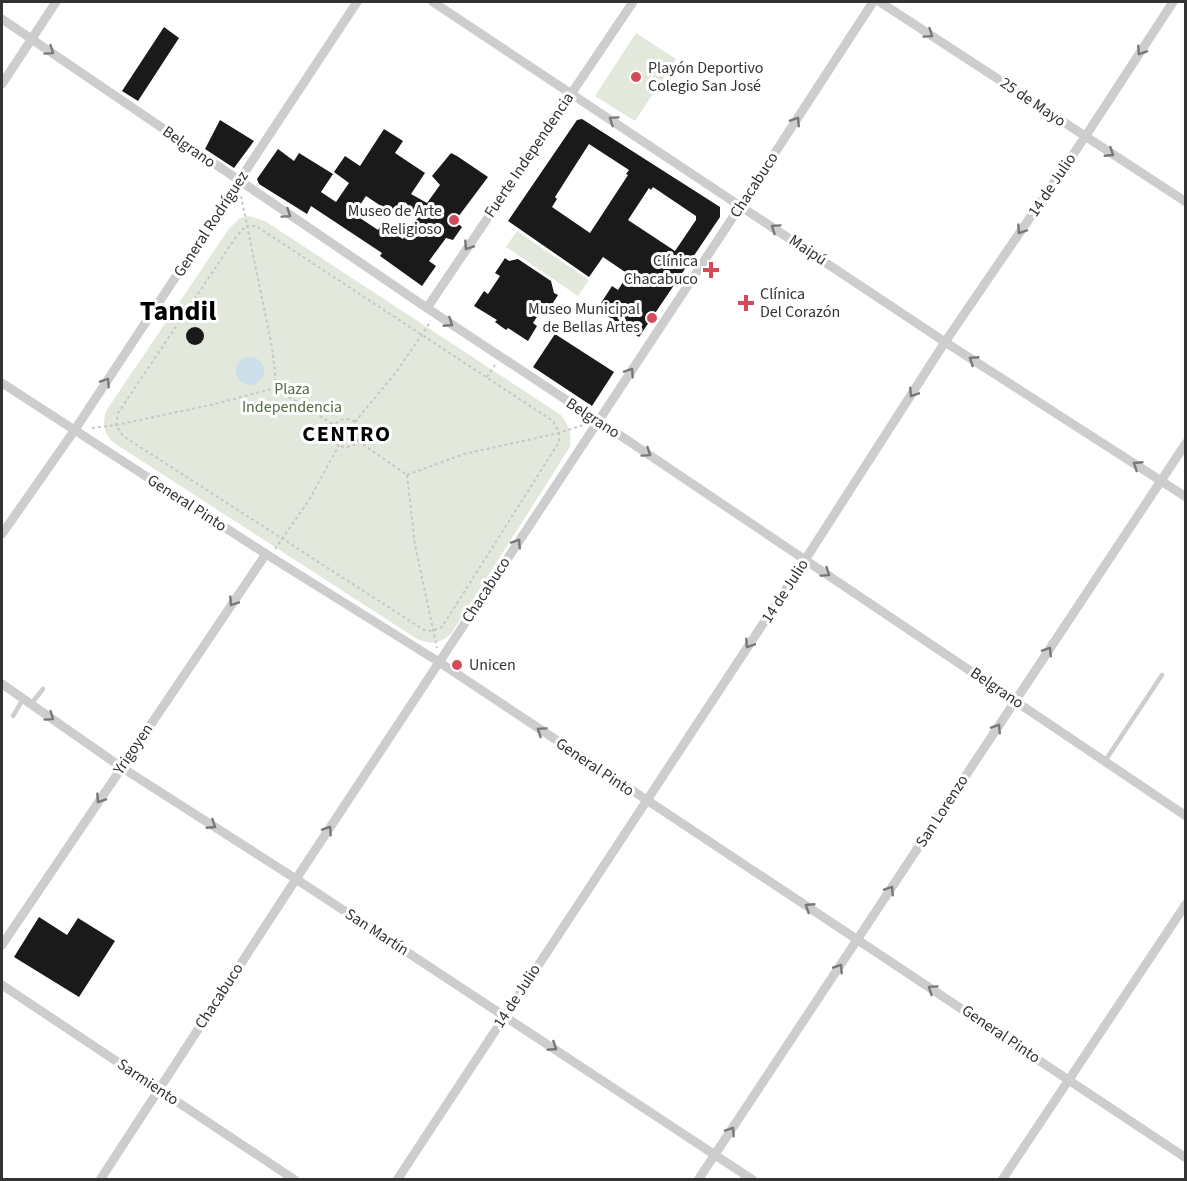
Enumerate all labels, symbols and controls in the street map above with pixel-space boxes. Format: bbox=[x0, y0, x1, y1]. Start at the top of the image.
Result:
one-way arrow bbox=[922, 27, 933, 38]
one-way arrow bbox=[43, 44, 54, 55]
one-way arrow bbox=[1137, 44, 1148, 55]
place label: Playón Deportivo Colegio San José bbox=[648, 57, 764, 97]
marker: Playón Deportivo Colegio San José bbox=[629, 70, 643, 84]
street label: 25 de Mayo bbox=[996, 72, 1070, 132]
street label: Fuerte Independencia bbox=[479, 88, 579, 222]
one-way arrow bbox=[609, 116, 619, 128]
one-way arrow bbox=[788, 117, 799, 128]
street label: Belgrano bbox=[158, 121, 220, 173]
one-way arrow bbox=[1103, 145, 1114, 156]
street label: Chacabuco bbox=[725, 148, 783, 222]
street label: 14 de Julio bbox=[1023, 149, 1081, 221]
street label: General Rodríguez bbox=[168, 166, 254, 281]
place label: Museo de Arte Religioso bbox=[348, 200, 442, 240]
one-way arrow bbox=[281, 207, 292, 218]
marker: Museo de Arte Religioso bbox=[447, 213, 461, 227]
one-way arrow bbox=[1017, 224, 1028, 235]
one-way arrow bbox=[771, 225, 782, 236]
street label: Maipú bbox=[785, 229, 831, 271]
one-way arrow bbox=[464, 240, 476, 250]
place label: Clínica Chacabuco bbox=[624, 250, 698, 290]
marker: Clínica Chacabuco bbox=[702, 261, 720, 279]
place label: Clínica Del Corazón bbox=[760, 283, 840, 323]
district label: Tandil bbox=[140, 291, 216, 331]
marker: Clínica Del Corazón bbox=[737, 294, 755, 312]
place label: Museo Municipal de Bellas Artes bbox=[528, 298, 640, 338]
marker: Museo Municipal de Bellas Artes bbox=[645, 311, 659, 325]
one-way arrow bbox=[442, 316, 453, 327]
one-way arrow bbox=[969, 355, 979, 367]
one-way arrow bbox=[623, 367, 634, 378]
one-way arrow bbox=[99, 378, 110, 389]
park label: Plaza Independencia bbox=[242, 378, 342, 418]
one-way arrow bbox=[909, 386, 920, 397]
street label: Belgrano bbox=[562, 392, 624, 444]
district label: CENTRO bbox=[302, 418, 392, 450]
one-way arrow bbox=[640, 446, 651, 457]
one-way arrow bbox=[1132, 462, 1143, 473]
street label: General Pinto bbox=[143, 469, 231, 537]
one-way arrow bbox=[510, 539, 521, 550]
street label: Chacabuco bbox=[457, 553, 515, 627]
street label: 14 de Julio bbox=[756, 555, 814, 627]
one-way arrow bbox=[819, 566, 830, 577]
one-way arrow bbox=[229, 596, 240, 607]
one-way arrow bbox=[745, 638, 757, 648]
one-way arrow bbox=[1041, 647, 1052, 658]
place label: Unicen bbox=[469, 654, 516, 676]
marker: Unicen bbox=[450, 658, 464, 672]
street label: Belgrano bbox=[966, 662, 1028, 714]
one-way arrow bbox=[43, 710, 54, 721]
street label: Yrigoyen bbox=[107, 719, 158, 780]
one-way arrow bbox=[990, 723, 1001, 734]
one-way arrow bbox=[536, 727, 547, 738]
street label: General Pinto bbox=[551, 733, 639, 801]
street label: San Lorenzo bbox=[910, 771, 974, 851]
one-way arrow bbox=[96, 792, 107, 803]
one-way arrow bbox=[206, 818, 217, 829]
one-way arrow bbox=[321, 826, 332, 837]
one-way arrow bbox=[883, 886, 894, 897]
street label: San Martín bbox=[341, 903, 413, 961]
one-way arrow bbox=[805, 903, 815, 915]
street label: Chacabuco bbox=[190, 959, 248, 1033]
street label: 14 de Julio bbox=[488, 960, 546, 1032]
one-way arrow bbox=[831, 964, 843, 974]
one-way arrow bbox=[928, 985, 939, 996]
street label: General Pinto bbox=[957, 1000, 1045, 1068]
one-way arrow bbox=[547, 1040, 557, 1052]
street label: Sarmiento bbox=[113, 1053, 183, 1111]
one-way arrow bbox=[723, 1126, 734, 1137]

